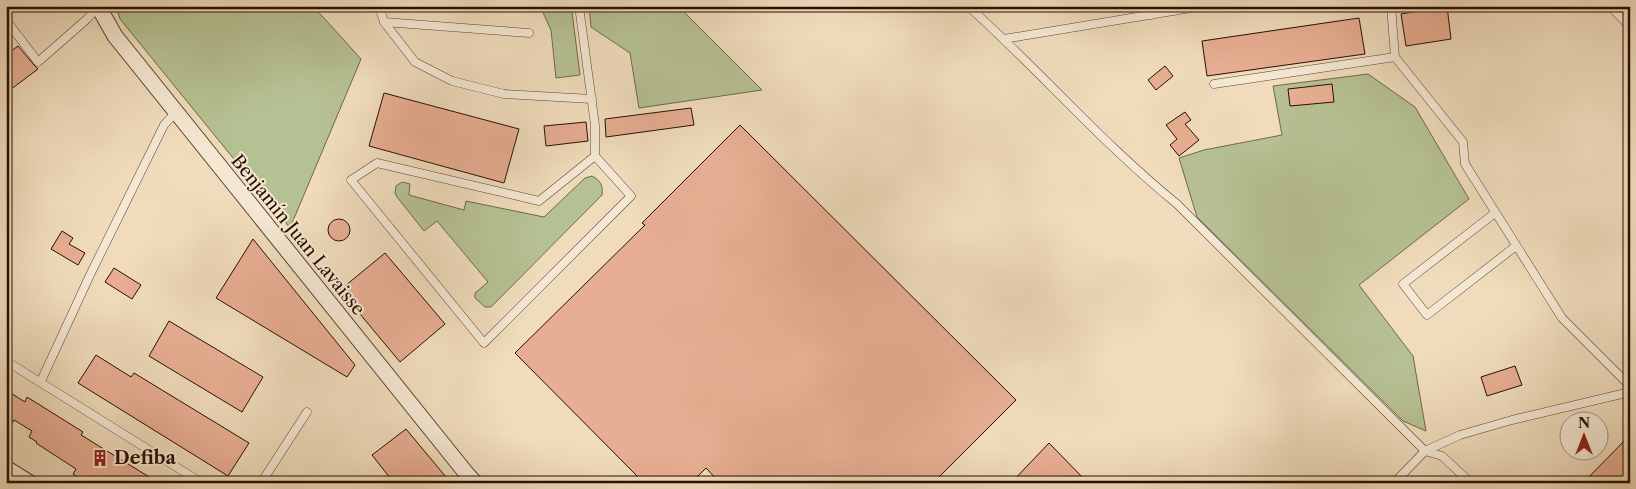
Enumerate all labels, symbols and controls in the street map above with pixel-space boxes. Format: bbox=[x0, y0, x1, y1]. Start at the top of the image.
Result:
street label: Benjamín Juan Lavaisse bbox=[226, 150, 370, 320]
north arrow bbox=[1558, 412, 1608, 462]
text: N bbox=[1578, 414, 1590, 432]
place label: Defiba bbox=[114, 447, 176, 469]
building icon: Defiba bbox=[90, 448, 110, 468]

